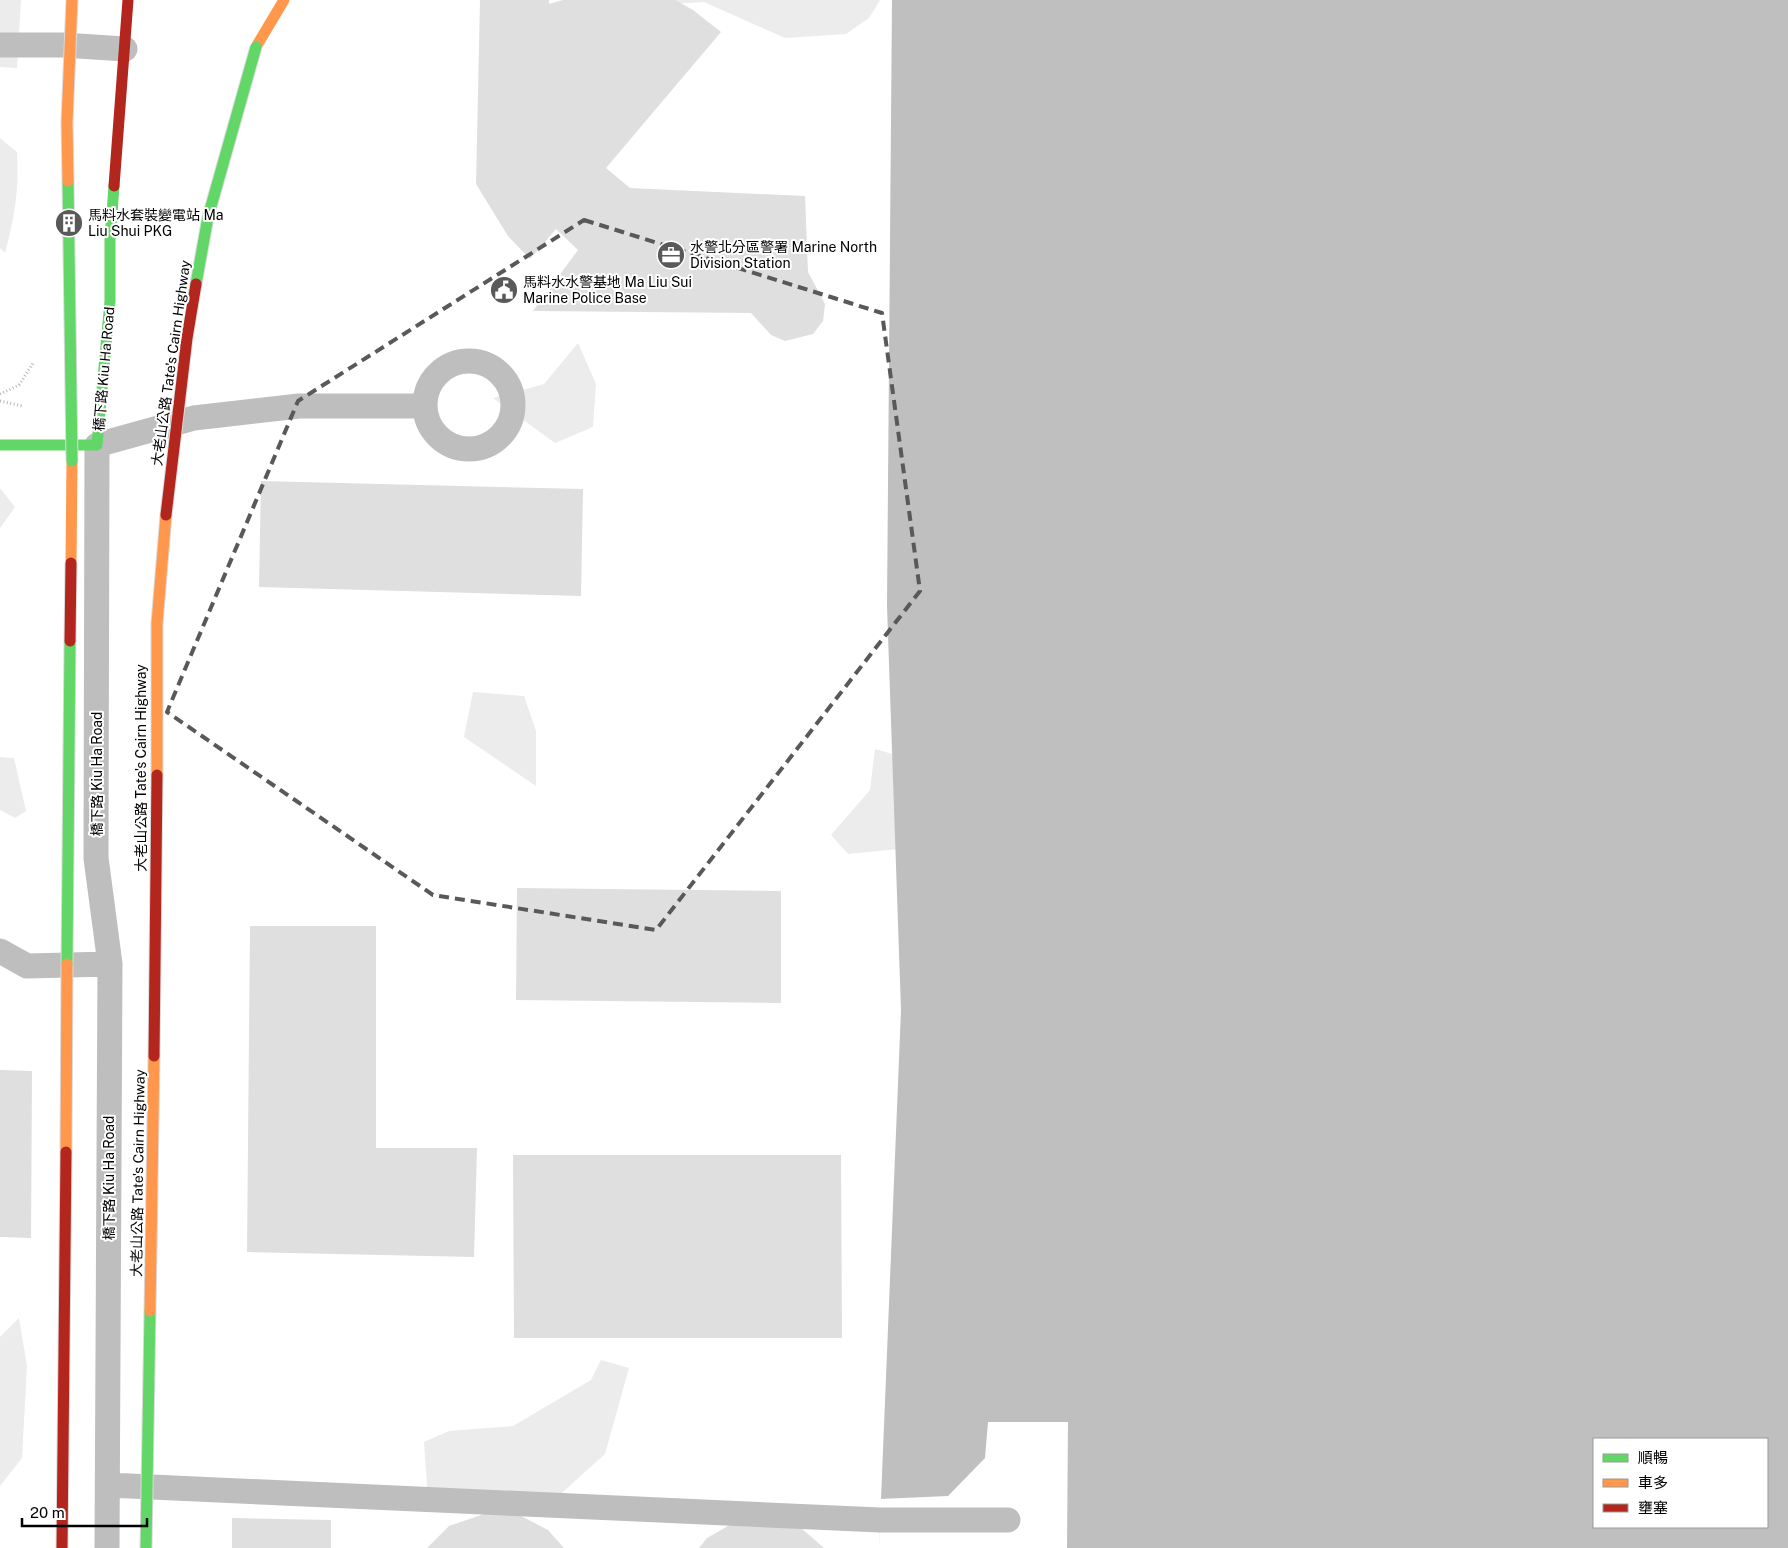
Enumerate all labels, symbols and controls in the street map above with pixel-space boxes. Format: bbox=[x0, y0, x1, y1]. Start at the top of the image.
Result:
place label: 馬料水套裝變電站 Ma Liu Shui PKG bbox=[88, 207, 224, 239]
building icon: 馬料水套裝變電站 Ma Liu Shui PKG bbox=[54, 208, 84, 238]
place label: 水警北分區警署 Marine North Division Station bbox=[690, 239, 877, 271]
office icon: 水警北分區警署 Marine North Division Station bbox=[656, 240, 686, 270]
street label: 大老山公路 Tate's Cairn Highway bbox=[149, 259, 193, 467]
place label: 馬料水水警基地 Ma Liu Sui Marine Police Base bbox=[523, 274, 692, 306]
public building icon: 馬料水水警基地 Ma Liu Sui Marine Police Base bbox=[489, 275, 519, 305]
street label: 橋下路 Kiu Ha Road bbox=[91, 306, 117, 432]
street label: 大老山公路 Tate's Cairn Highway bbox=[133, 664, 149, 872]
street label: 橋下路 Kiu Ha Road bbox=[89, 712, 105, 836]
street label: 大老山公路 Tate's Cairn Highway bbox=[128, 1069, 148, 1277]
street label: 橋下路 Kiu Ha Road bbox=[101, 1116, 117, 1240]
legend bbox=[1593, 1438, 1768, 1528]
text: 順暢 bbox=[1638, 1449, 1668, 1466]
text: 車多 bbox=[1638, 1474, 1668, 1491]
scale bar bbox=[22, 1496, 148, 1528]
text: 壅塞 bbox=[1638, 1499, 1668, 1516]
text: 20 m bbox=[30, 1504, 65, 1521]

